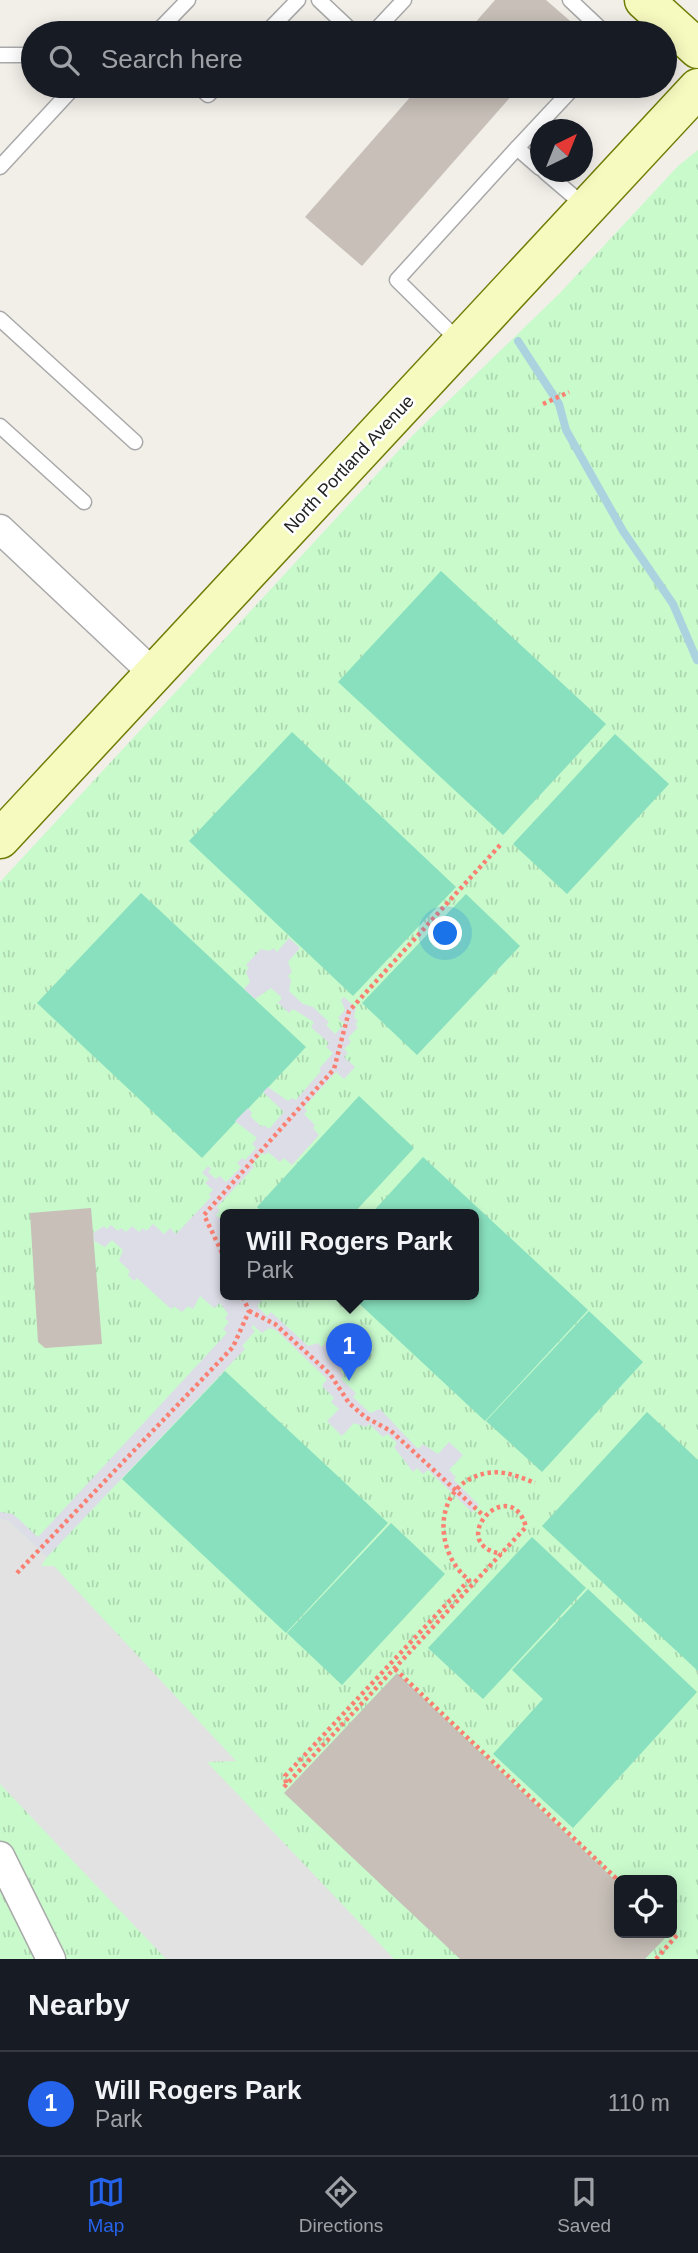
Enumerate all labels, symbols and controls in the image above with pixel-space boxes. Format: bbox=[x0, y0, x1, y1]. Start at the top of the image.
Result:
search box bbox=[21, 21, 677, 98]
icon: search bbox=[45, 41, 83, 79]
text: Search here bbox=[101, 44, 243, 74]
north arrow bbox=[530, 119, 593, 182]
street label: North Portland Avenue bbox=[280, 391, 418, 537]
your location bbox=[428, 916, 462, 950]
popup bbox=[220, 1209, 479, 1300]
text: Will Rogers Park bbox=[246, 1226, 453, 1256]
text: Park bbox=[246, 1257, 294, 1283]
pin: 1 bbox=[326, 1323, 372, 1381]
map controls bbox=[614, 1875, 677, 1938]
button: locate bbox=[614, 1875, 677, 1938]
text: Nearby bbox=[28, 1988, 130, 2021]
text: Will Rogers Park bbox=[95, 2075, 301, 2105]
text: 1 bbox=[45, 2090, 57, 2116]
text: 110 m bbox=[608, 2090, 670, 2116]
text: Park bbox=[95, 2106, 142, 2132]
tab: Map bbox=[87, 2173, 125, 2237]
tab: Directions bbox=[299, 2173, 383, 2237]
tab: Saved bbox=[557, 2173, 611, 2237]

